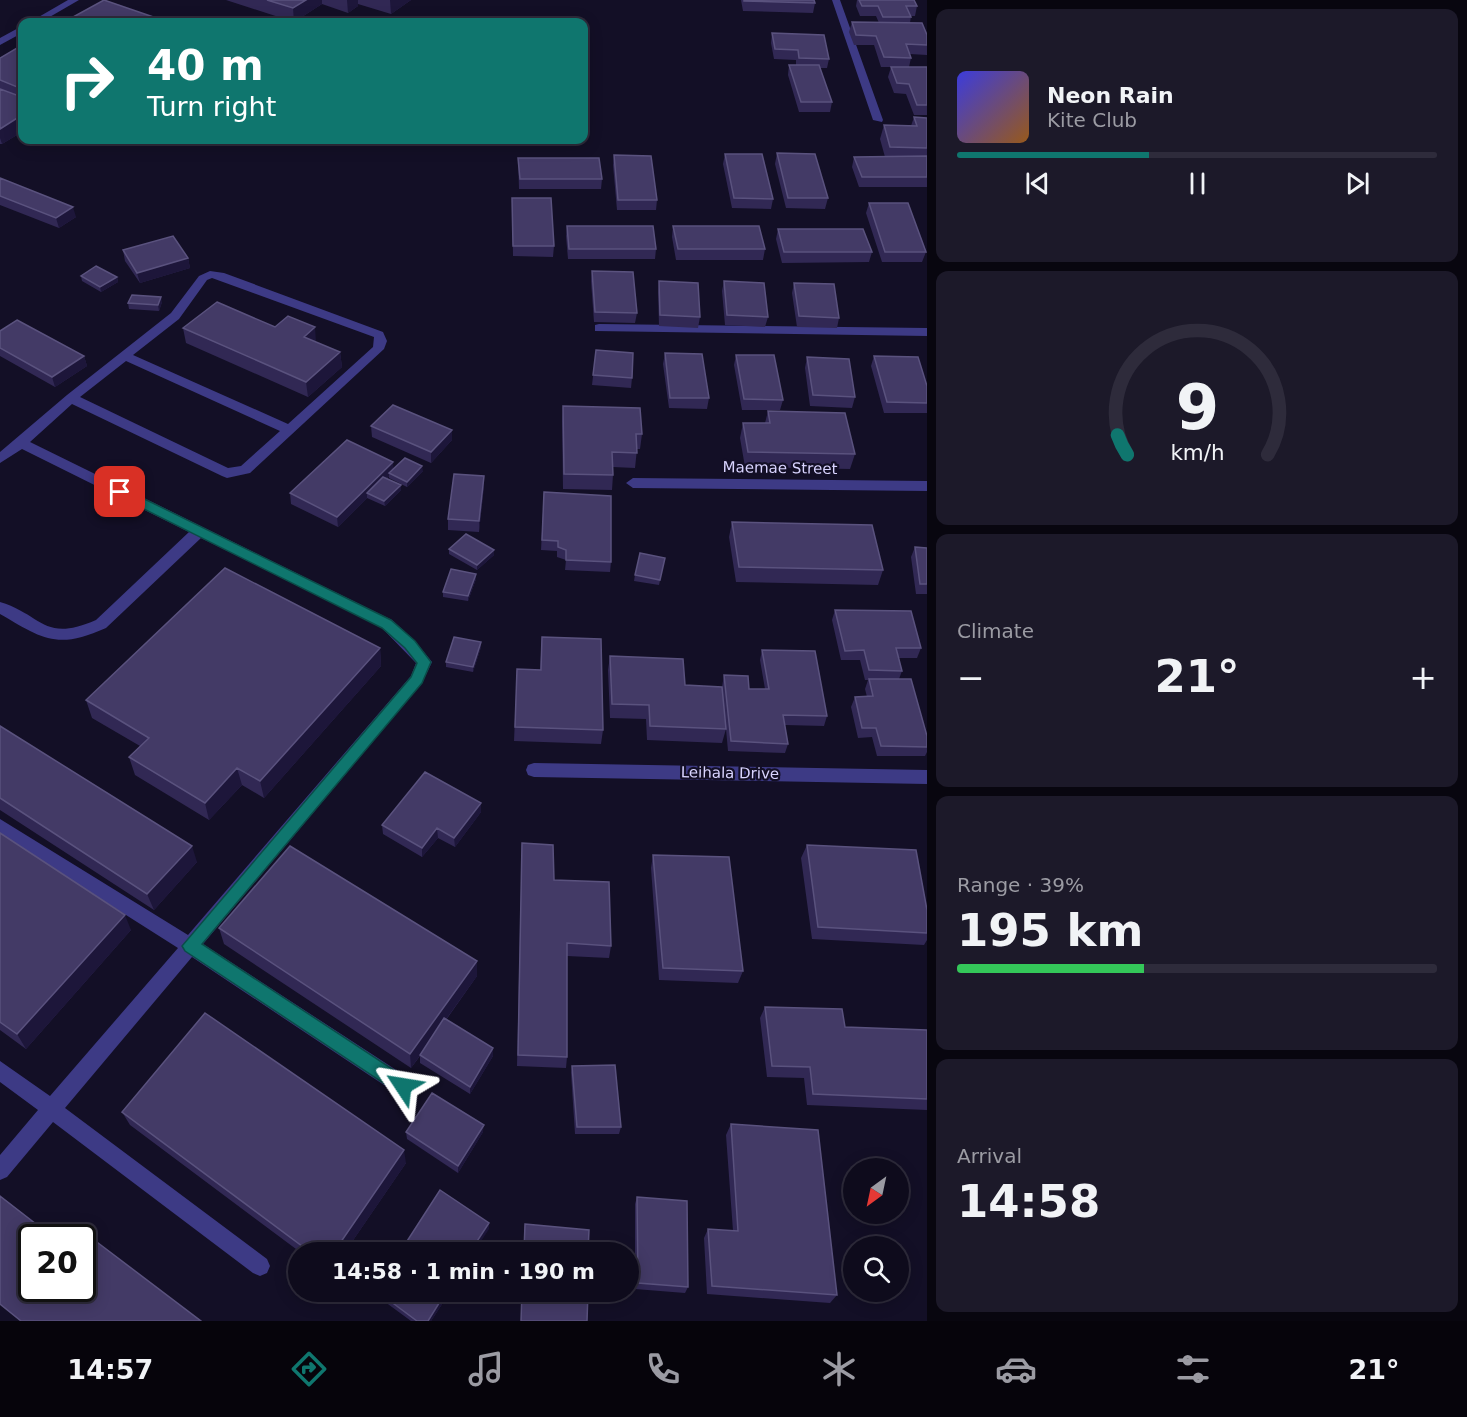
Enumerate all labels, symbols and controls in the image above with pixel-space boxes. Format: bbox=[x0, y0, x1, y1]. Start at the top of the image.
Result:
text: 40 m bbox=[147, 41, 264, 90]
icon: right bbox=[48, 42, 126, 120]
text: Neon Rain bbox=[1047, 83, 1174, 108]
text: Turn right bbox=[147, 91, 276, 122]
text: Kite Club bbox=[1047, 108, 1137, 132]
icon: previous bbox=[1021, 167, 1054, 200]
icon: pause bbox=[1181, 167, 1214, 200]
icon: next bbox=[1341, 167, 1374, 200]
text: 9 bbox=[1175, 371, 1219, 444]
text: km/h bbox=[1170, 441, 1224, 466]
street label: Maemae Street bbox=[722, 458, 838, 478]
pin bbox=[94, 466, 145, 517]
icon: arrive bbox=[103, 475, 136, 508]
text: Climate bbox=[957, 619, 1034, 643]
text: 21° bbox=[1154, 650, 1240, 703]
text: − bbox=[957, 658, 985, 697]
text: + bbox=[1409, 658, 1437, 697]
street label: Leihala Drive bbox=[681, 763, 779, 783]
text: Range · 39% bbox=[957, 873, 1084, 897]
text: 195 km bbox=[957, 904, 1143, 957]
position arrow bbox=[371, 1054, 435, 1118]
text: Arrival bbox=[957, 1144, 1022, 1168]
north arrow bbox=[843, 1158, 909, 1224]
map controls bbox=[843, 1158, 909, 1302]
text: 14:58 bbox=[957, 1175, 1100, 1228]
speed limit sign: 20 bbox=[18, 1224, 96, 1302]
button: search bbox=[843, 1236, 909, 1302]
text: 14:58 · 1 min · 190 m bbox=[332, 1259, 595, 1284]
icon: directions bbox=[288, 1348, 330, 1390]
icon: music bbox=[465, 1348, 507, 1390]
icon: phone bbox=[642, 1348, 684, 1390]
icon: climate bbox=[818, 1348, 860, 1390]
icon: car bbox=[995, 1348, 1037, 1390]
icon: filters bbox=[1172, 1348, 1214, 1390]
text: 14:57 bbox=[67, 1354, 153, 1385]
text: 21° bbox=[1348, 1354, 1400, 1385]

